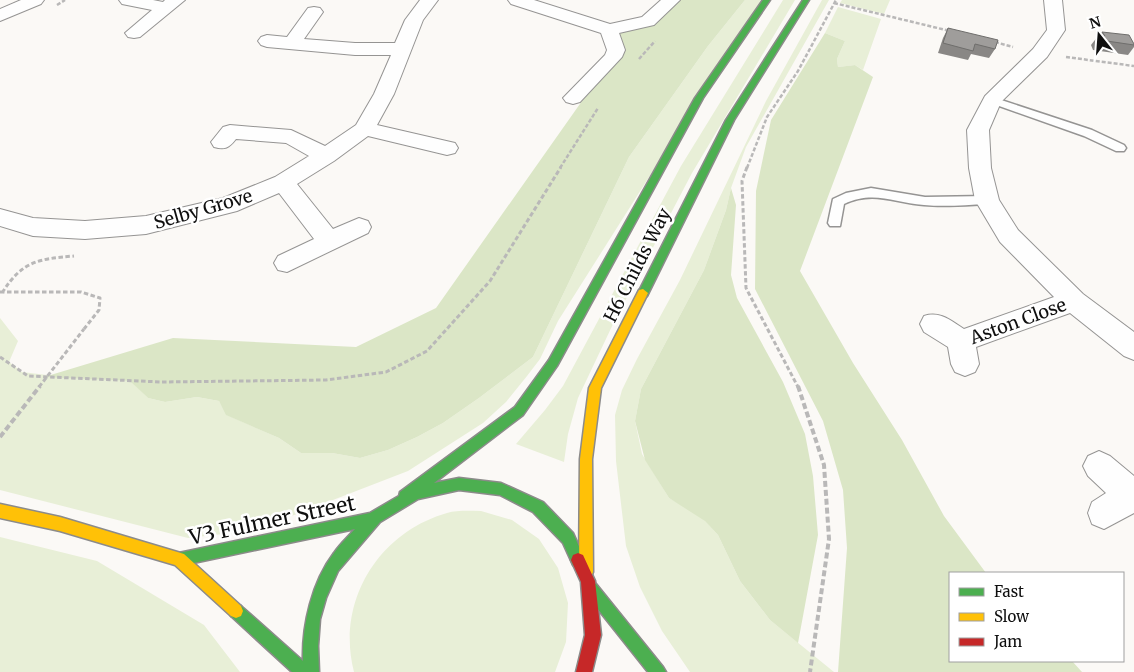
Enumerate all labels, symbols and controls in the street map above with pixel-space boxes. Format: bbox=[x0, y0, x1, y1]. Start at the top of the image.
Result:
north arrow bbox=[1074, 10, 1124, 60]
text: N bbox=[1087, 12, 1103, 33]
street label: Selby Grove bbox=[151, 184, 255, 234]
street label: H6 Childs Way bbox=[598, 204, 676, 326]
street label: Aston Close bbox=[966, 293, 1069, 349]
street label: V3 Fulmer Street bbox=[185, 489, 358, 551]
legend bbox=[949, 572, 1124, 662]
text: Fast bbox=[994, 582, 1024, 601]
text: Slow bbox=[994, 607, 1029, 626]
text: Jam bbox=[993, 632, 1022, 651]

